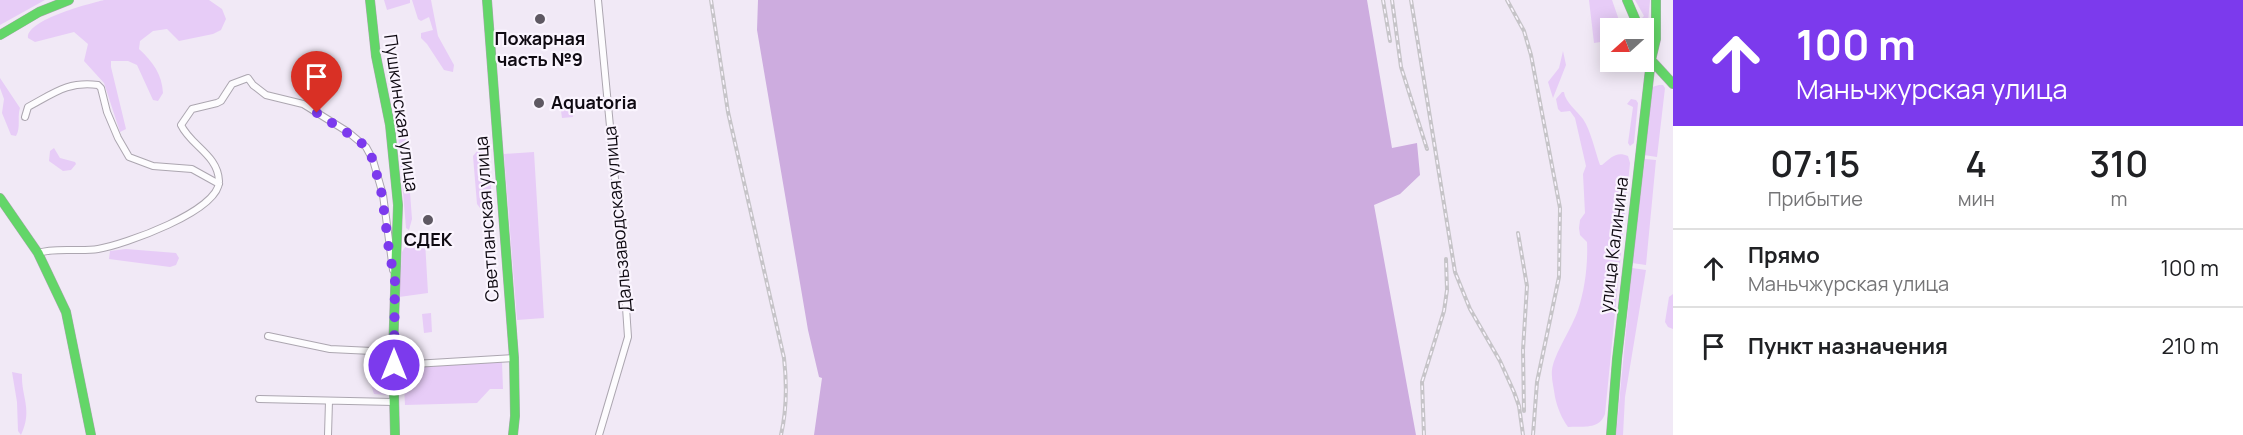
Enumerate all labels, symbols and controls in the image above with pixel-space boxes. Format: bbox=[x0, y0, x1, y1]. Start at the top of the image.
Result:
marker: Пожарная часть №9 bbox=[533, 12, 547, 26]
text: 100 m bbox=[1796, 15, 1916, 73]
north arrow bbox=[1600, 18, 1654, 72]
map controls bbox=[1600, 18, 1654, 72]
icon: ahead bbox=[1697, 24, 1775, 102]
place label: Пожарная часть №9 bbox=[495, 26, 585, 71]
street label: Пушкинская улица bbox=[379, 33, 425, 193]
pin bbox=[291, 51, 342, 113]
icon: arrive bbox=[300, 60, 333, 93]
text: Маньчжурская улица bbox=[1796, 70, 2067, 107]
place label: Aquatoria bbox=[551, 90, 637, 114]
marker: Aquatoria bbox=[532, 96, 546, 110]
street label: Дальзаводская улица bbox=[597, 125, 637, 313]
street label: Светланская улица bbox=[468, 135, 504, 303]
text: 07:15 bbox=[1770, 139, 1860, 188]
text: 4 bbox=[1965, 139, 1987, 188]
text: 310 bbox=[2089, 139, 2148, 188]
street label: улица Калинина bbox=[1593, 175, 1633, 314]
text: Прибытие bbox=[1768, 185, 1863, 212]
text: мин bbox=[1958, 185, 1995, 212]
text: m bbox=[2110, 185, 2127, 212]
marker: СДЕК bbox=[421, 213, 435, 227]
place label: СДЕК bbox=[404, 227, 453, 251]
text: Прямо bbox=[1748, 240, 1820, 270]
icon: ahead bbox=[1697, 252, 1730, 285]
text: 100 m bbox=[2161, 253, 2219, 283]
text: Маньчжурская улица bbox=[1748, 270, 1949, 297]
icon: arrive bbox=[1697, 330, 1730, 363]
text: Пункт назначения bbox=[1748, 331, 1948, 361]
text: 210 m bbox=[2161, 331, 2219, 361]
position arrow bbox=[362, 333, 426, 397]

